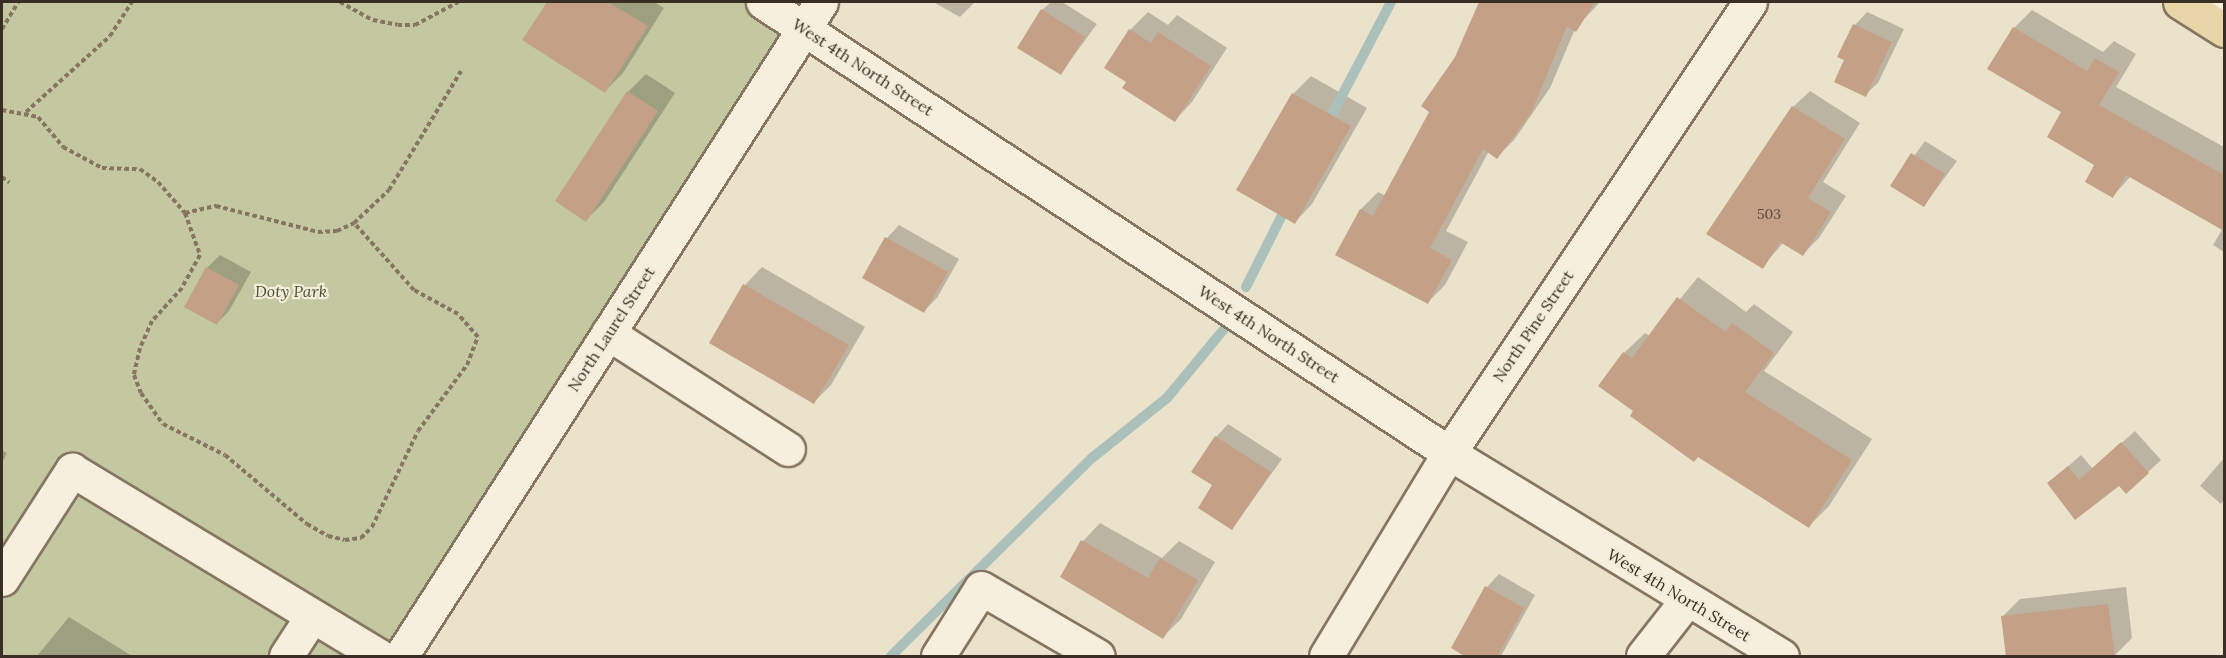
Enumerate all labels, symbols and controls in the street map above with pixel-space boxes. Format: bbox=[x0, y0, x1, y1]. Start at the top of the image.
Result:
street label: West 4th North Street bbox=[789, 14, 937, 120]
house number: 503 bbox=[1757, 206, 1781, 222]
street label: North Laurel Street bbox=[563, 263, 659, 395]
street label: North Pine Street bbox=[1489, 267, 1577, 385]
park label: Doty Park bbox=[255, 281, 327, 301]
street label: West 4th North Street bbox=[1195, 281, 1343, 387]
street label: West 4th North Street bbox=[1604, 544, 1754, 646]

